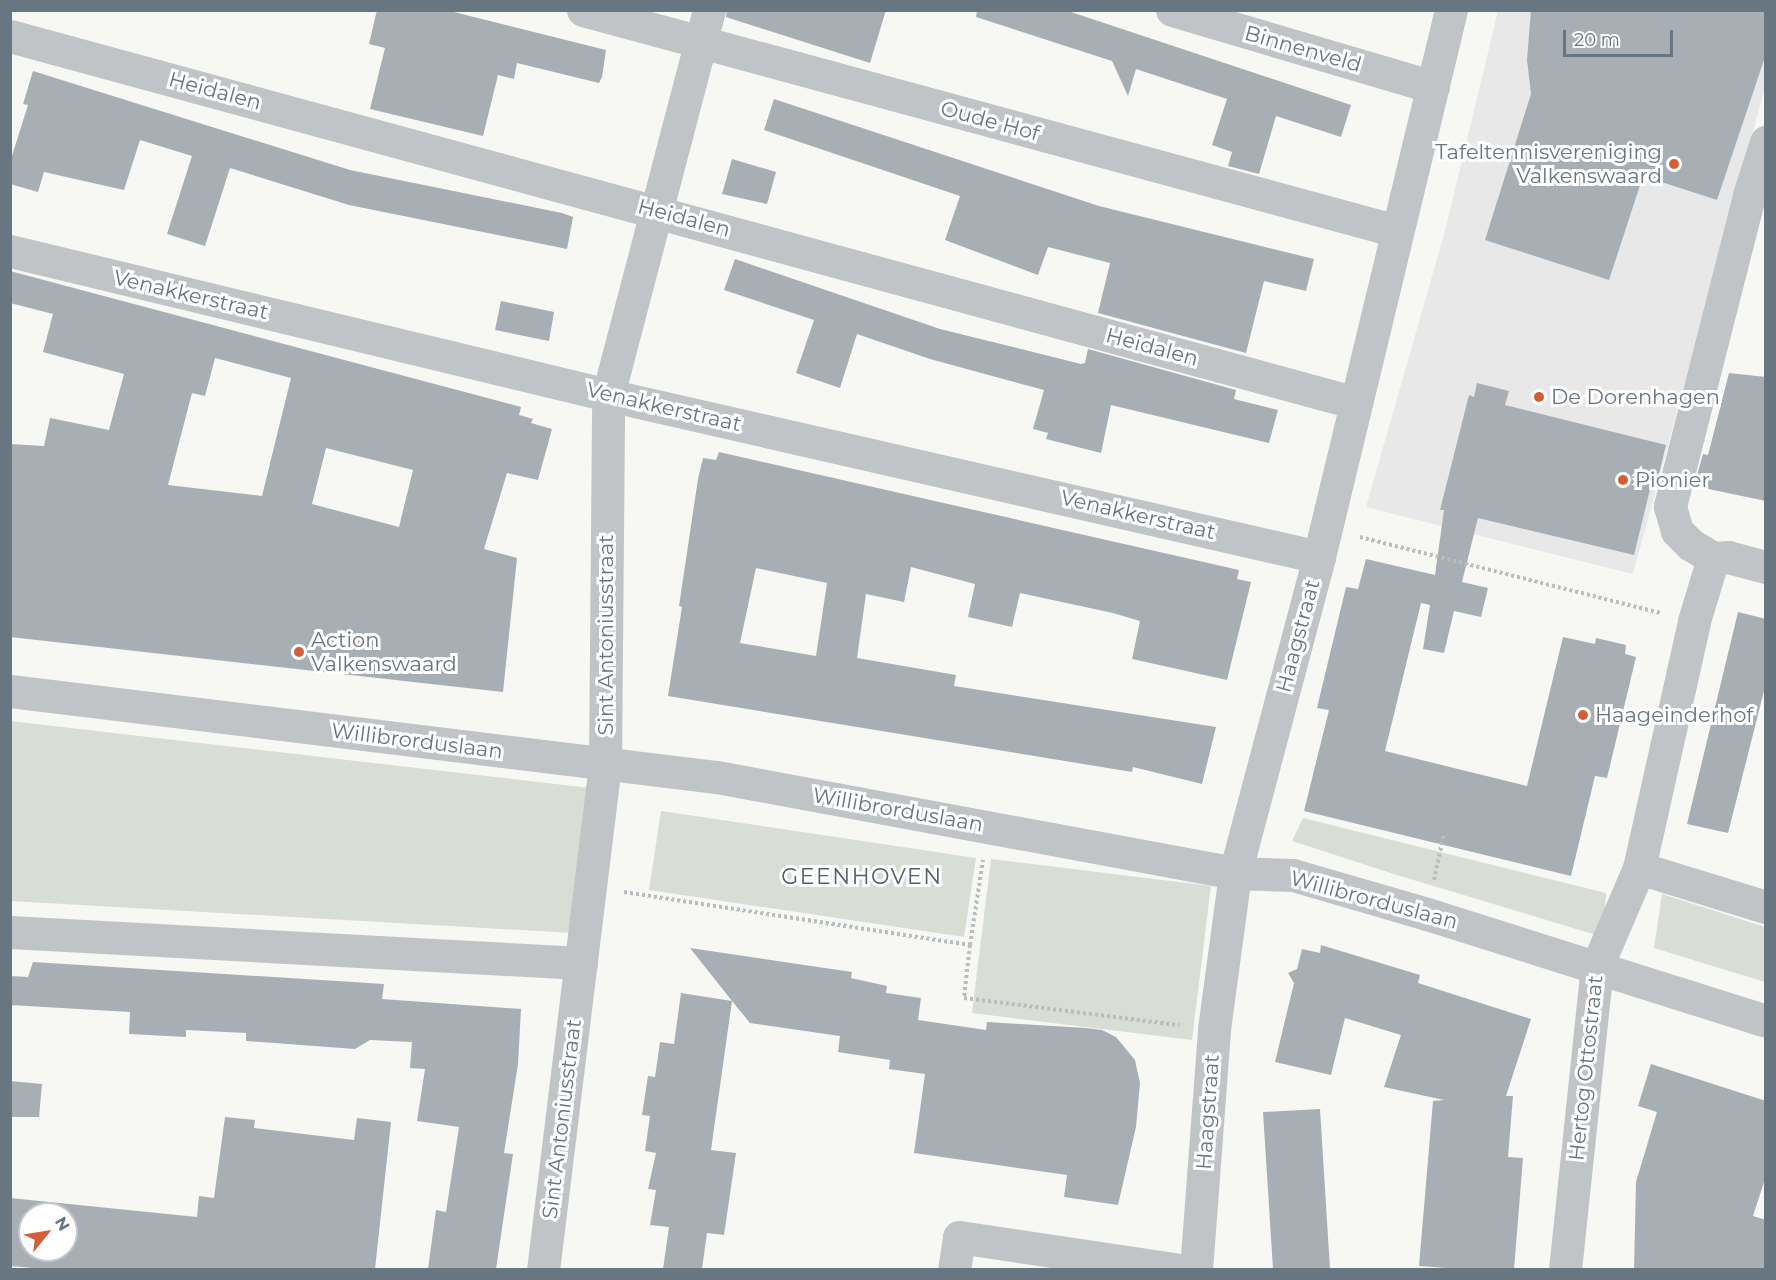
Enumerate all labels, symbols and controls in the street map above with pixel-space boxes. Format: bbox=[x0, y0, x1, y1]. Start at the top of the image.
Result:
scale bar bbox=[1566, 18, 1676, 56]
street label: Binnenveld bbox=[1242, 20, 1364, 78]
text: 20 m bbox=[1574, 29, 1620, 51]
street label: Heidalen bbox=[166, 67, 264, 115]
street label: Oude Hof bbox=[938, 96, 1042, 146]
place label: Tafeltennisvereniging Valkenswaard bbox=[1435, 139, 1662, 189]
marker: Tafeltennisvereniging Valkenswaard bbox=[1667, 157, 1681, 171]
street label: Heidalen bbox=[635, 194, 733, 242]
street label: Venakkerstraat bbox=[111, 265, 271, 325]
street label: Heidalen bbox=[1103, 323, 1201, 371]
street label: Venakkerstraat bbox=[584, 377, 744, 437]
place label: De Dorenhagen bbox=[1551, 384, 1720, 410]
marker: De Dorenhagen bbox=[1532, 390, 1546, 404]
place label: Pionier bbox=[1635, 467, 1710, 493]
marker: Pionier bbox=[1616, 473, 1630, 487]
street label: Venakkerstraat bbox=[1058, 485, 1218, 545]
street label: Sint Antoniusstraat bbox=[593, 534, 619, 736]
street label: Haagstraat bbox=[1271, 577, 1325, 695]
place label: Action Valkenswaard bbox=[311, 627, 457, 677]
marker: Action Valkenswaard bbox=[292, 645, 306, 659]
place label: Haageinderhof bbox=[1595, 702, 1753, 728]
marker: Haageinderhof bbox=[1576, 708, 1590, 722]
street label: Willibrorduslaan bbox=[330, 718, 504, 764]
street label: Willibrorduslaan bbox=[811, 783, 985, 837]
district label: GEENHOVEN bbox=[781, 864, 943, 890]
street label: Willibrorduslaan bbox=[1287, 866, 1461, 934]
street label: Hertog Ottostraat bbox=[1564, 974, 1608, 1162]
street label: Sint Antoniusstraat bbox=[537, 1018, 587, 1220]
street label: Haagstraat bbox=[1191, 1053, 1225, 1171]
north arrow bbox=[18, 1202, 78, 1262]
text: N bbox=[51, 1213, 74, 1234]

